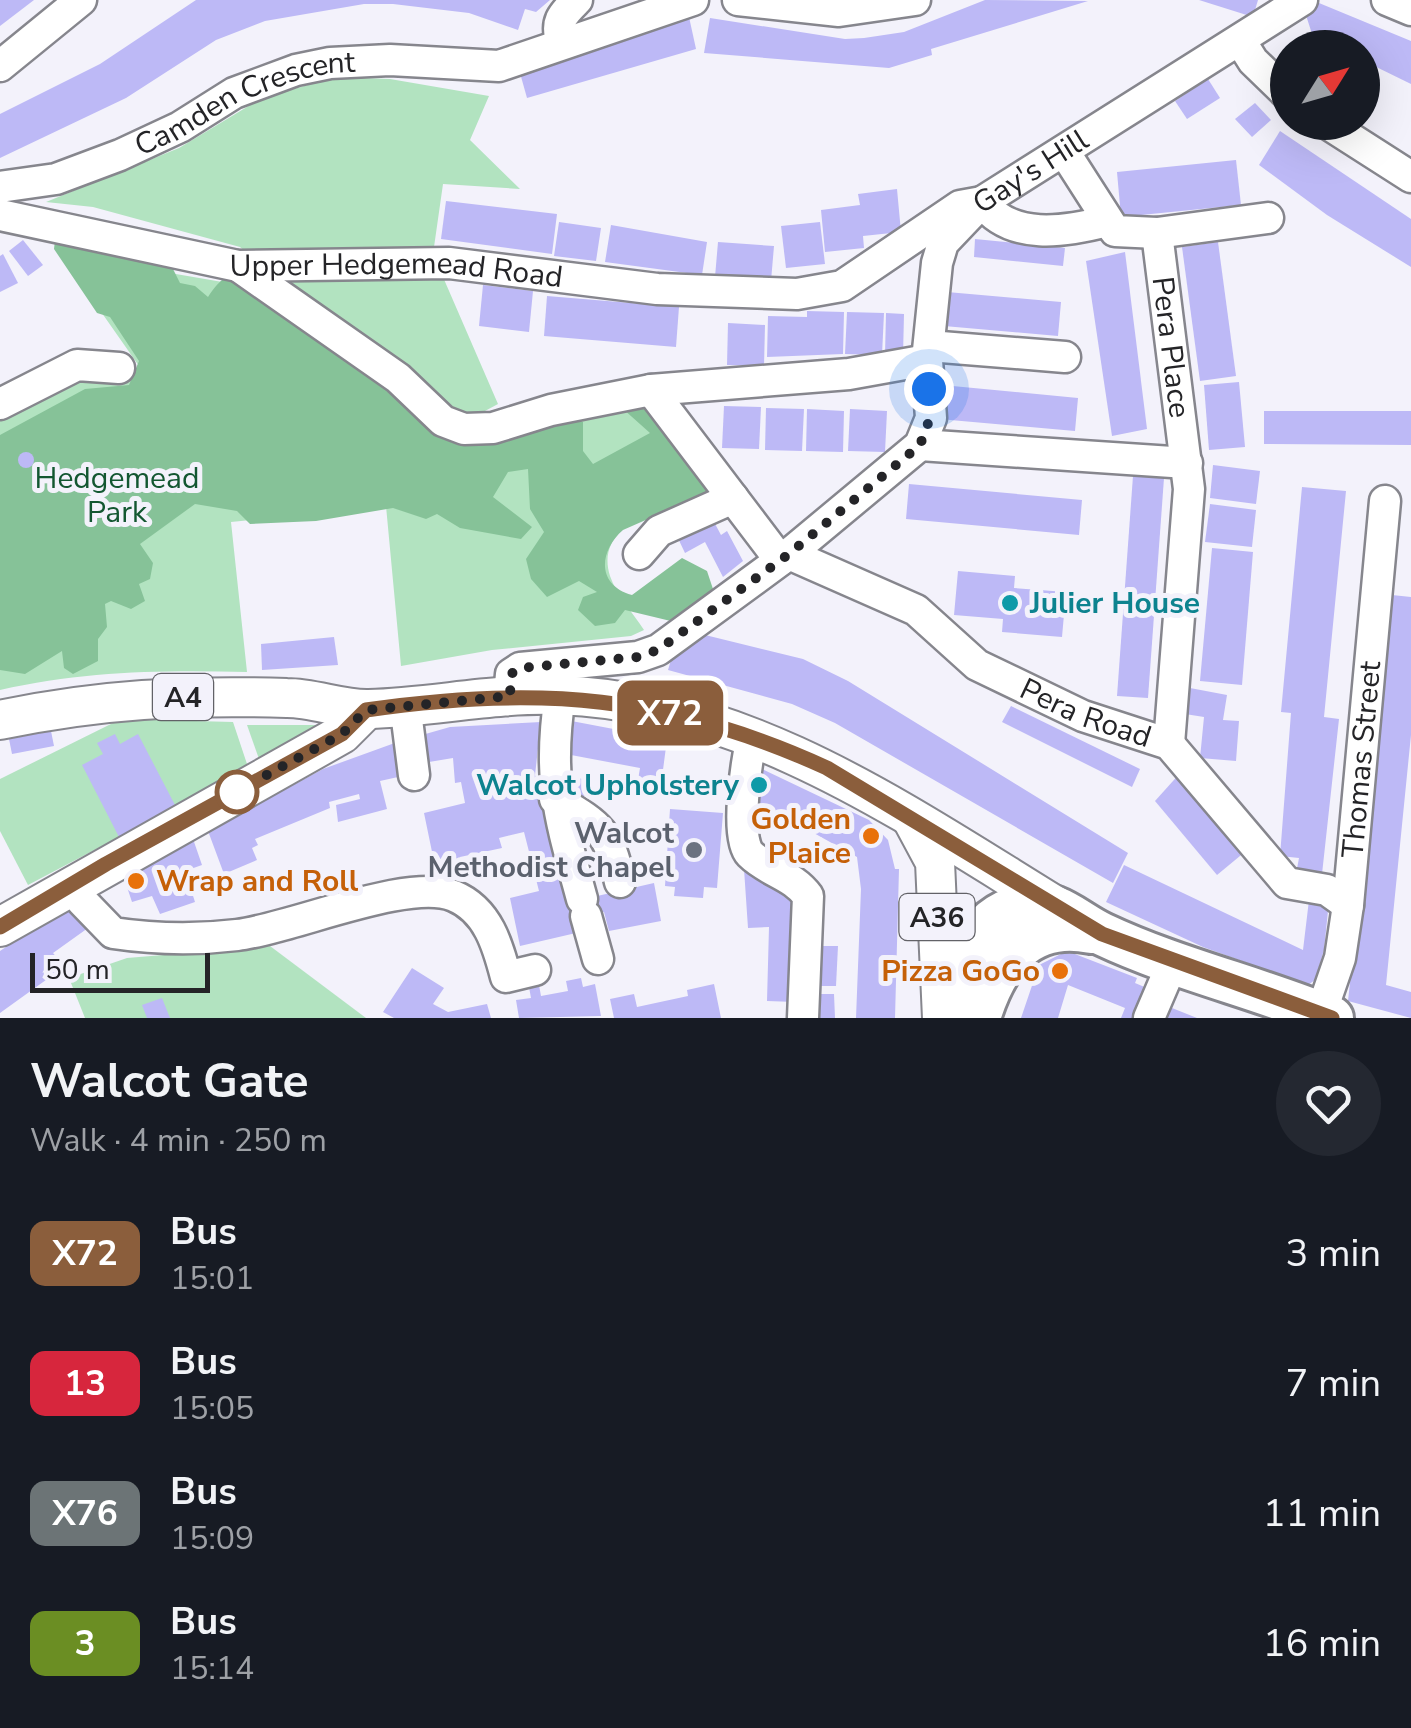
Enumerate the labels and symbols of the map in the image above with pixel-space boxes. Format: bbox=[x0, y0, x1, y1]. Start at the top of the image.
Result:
north arrow bbox=[1270, 30, 1380, 140]
street label: Camden Crescent bbox=[128, 42, 357, 166]
street label: Gay's Hill bbox=[965, 120, 1096, 224]
street label: Upper Hedgemead Road bbox=[229, 243, 565, 298]
street label: Pera Place bbox=[1142, 274, 1200, 420]
your location bbox=[904, 364, 954, 414]
park label: Hedgemead Park bbox=[35, 458, 199, 533]
place label: Julier House bbox=[1029, 583, 1200, 624]
marker: Julier House bbox=[999, 592, 1021, 614]
street label: Thomas Street bbox=[1332, 659, 1391, 860]
street label: Pera Road bbox=[1013, 669, 1156, 758]
road number: A4 bbox=[153, 674, 213, 720]
line badge: X72 bbox=[612, 680, 728, 746]
place label: Walcot Upholstery bbox=[476, 765, 739, 806]
unlabelled marker bbox=[216, 771, 258, 813]
marker: Walcot Upholstery bbox=[748, 774, 770, 796]
place label: Golden Plaice bbox=[750, 799, 851, 874]
place label: Walcot Methodist Chapel bbox=[427, 813, 674, 888]
marker: Golden Plaice bbox=[860, 825, 882, 847]
marker: Walcot Methodist Chapel bbox=[683, 839, 705, 861]
place label: Wrap and Roll bbox=[156, 861, 359, 902]
marker: Wrap and Roll bbox=[125, 870, 147, 892]
road number: A36 bbox=[900, 894, 974, 940]
scale bar bbox=[30, 948, 210, 993]
place label: Pizza GoGo bbox=[881, 951, 1040, 992]
marker: Pizza GoGo bbox=[1049, 960, 1071, 982]

